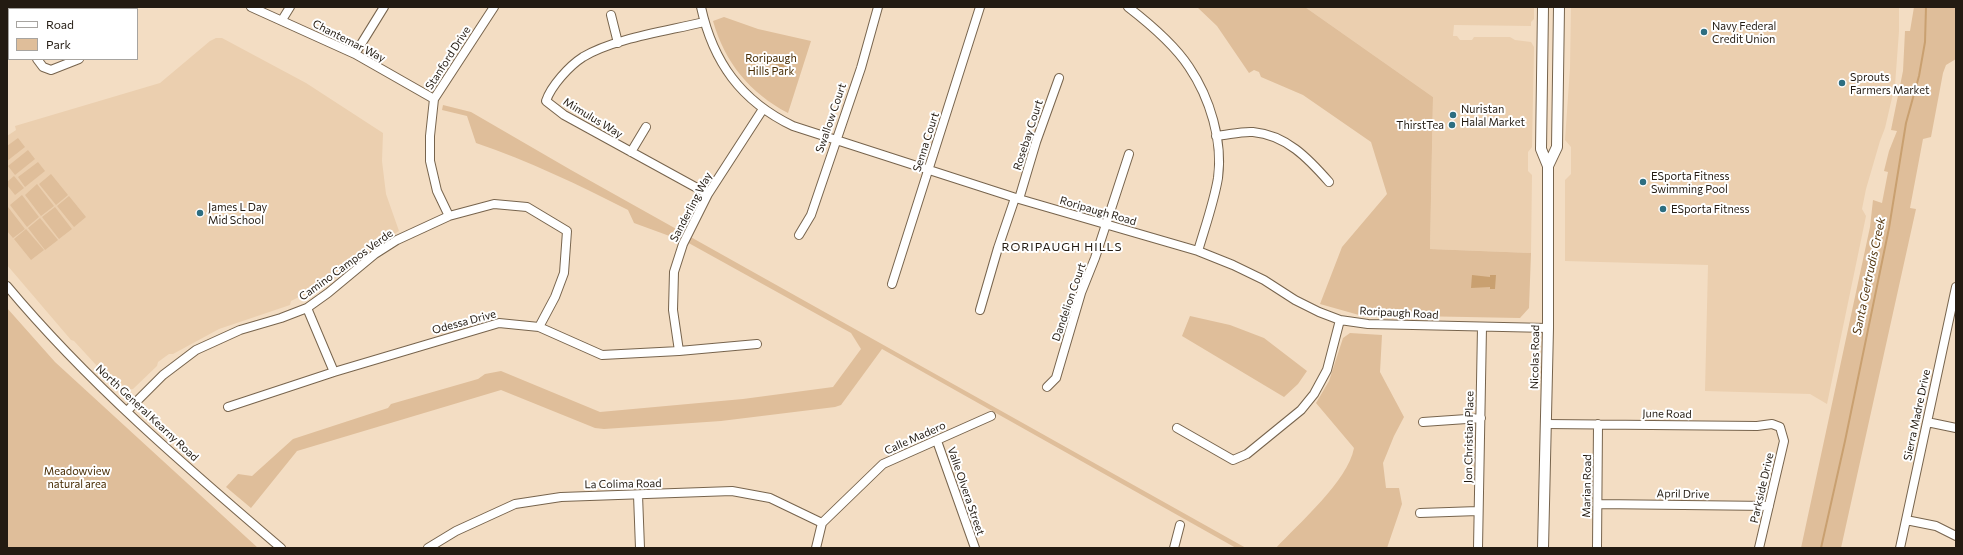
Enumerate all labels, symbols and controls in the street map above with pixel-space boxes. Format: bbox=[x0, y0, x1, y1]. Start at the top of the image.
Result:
legend bbox=[8, 8, 138, 60]
text: Road bbox=[46, 17, 74, 31]
street label: Chantemar Way bbox=[310, 17, 388, 65]
place label: Navy Federal Credit Union bbox=[1712, 19, 1776, 45]
street label: Stanford Drive bbox=[423, 24, 473, 92]
marker: Navy Federal Credit Union bbox=[1699, 27, 1709, 37]
text: Park bbox=[46, 37, 71, 51]
park label: Roripaugh Hills Park bbox=[745, 51, 797, 77]
place label: Sprouts Farmers Market bbox=[1850, 70, 1929, 96]
marker: Sprouts Farmers Market bbox=[1837, 78, 1847, 88]
street label: Swallow Court bbox=[813, 81, 849, 155]
street label: Mimulus Way bbox=[561, 95, 625, 141]
street label: Rosebay Court bbox=[1010, 98, 1046, 172]
place label: Nuristan Halal Market bbox=[1461, 102, 1525, 128]
marker: Nuristan Halal Market bbox=[1448, 110, 1458, 120]
street label: Senna Court bbox=[910, 111, 942, 173]
place label: ThirstTea bbox=[1396, 118, 1444, 132]
marker: ThirstTea bbox=[1447, 120, 1457, 130]
place label: ESporta Fitness Swimming Pool bbox=[1651, 169, 1730, 195]
street label: Sanderling Way bbox=[667, 170, 715, 244]
marker: ESporta Fitness Swimming Pool bbox=[1638, 177, 1648, 187]
street label: Roripaugh Road bbox=[1058, 194, 1138, 228]
place label: James L Day Mid School bbox=[208, 200, 267, 226]
place label: ESporta Fitness bbox=[1671, 202, 1750, 216]
marker: ESporta Fitness bbox=[1658, 204, 1668, 214]
marker: James L Day Mid School bbox=[195, 208, 205, 218]
water label: Santa Gertrudis Creek bbox=[1850, 216, 1888, 336]
street label: Camino Campos Verde bbox=[297, 227, 395, 303]
district label: RORIPAUGH HILLS bbox=[1002, 240, 1122, 254]
street label: Dandelion Court bbox=[1049, 261, 1089, 343]
street label: Roripaugh Road bbox=[1359, 304, 1439, 322]
street label: Odessa Drive bbox=[431, 307, 497, 337]
street label: Nicolas Road bbox=[1528, 325, 1542, 389]
street label: North General Kearny Road bbox=[93, 362, 201, 464]
street label: Sierra Madre Drive bbox=[1901, 368, 1933, 462]
street label: Jon Christian Place bbox=[1462, 391, 1476, 483]
street label: June Road bbox=[1642, 407, 1692, 421]
street label: Calle Madero bbox=[882, 419, 948, 457]
street label: Valle Olvera Street bbox=[945, 445, 987, 537]
street label: Parkside Drive bbox=[1748, 452, 1776, 524]
street label: Marian Road bbox=[1580, 454, 1594, 518]
park label: Meadowview natural area bbox=[44, 464, 110, 490]
street label: La Colima Road bbox=[584, 477, 662, 491]
street label: April Drive bbox=[1656, 487, 1710, 501]

